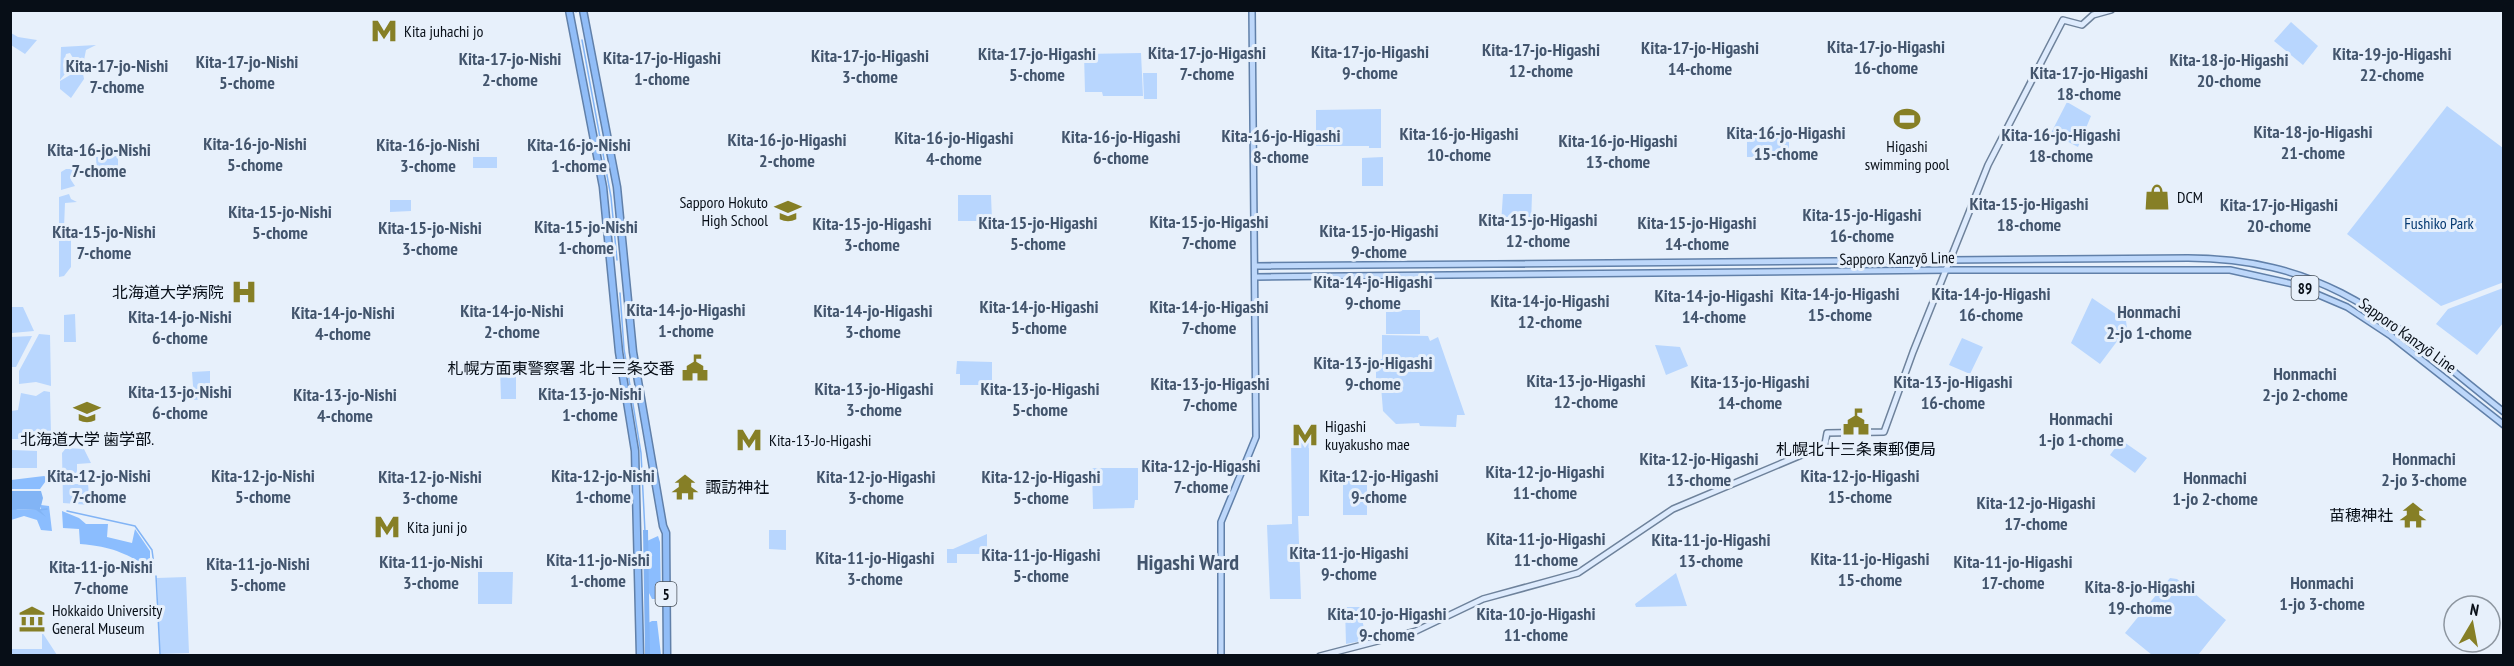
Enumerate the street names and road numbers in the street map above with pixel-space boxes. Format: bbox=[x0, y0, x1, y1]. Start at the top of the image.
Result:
street label: Sapporo Kanzyō Line bbox=[1839, 247, 1955, 269]
road number: 89 bbox=[2292, 276, 2318, 300]
street label: Sapporo Kanzyō Line bbox=[2355, 293, 2461, 377]
road number: 5 bbox=[656, 582, 676, 606]

